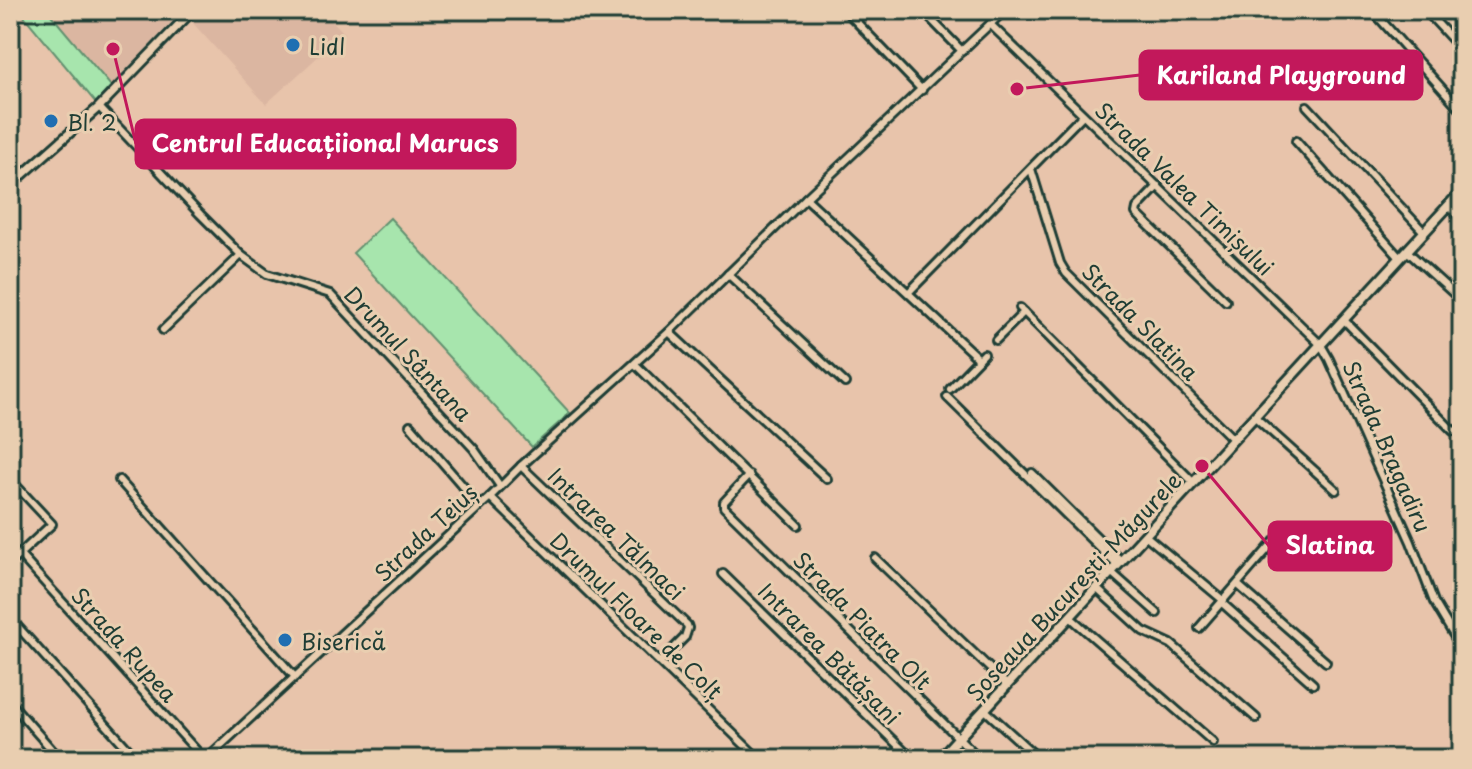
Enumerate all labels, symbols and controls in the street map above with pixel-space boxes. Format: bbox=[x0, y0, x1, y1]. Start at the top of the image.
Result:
place label: Lidl bbox=[309, 29, 345, 62]
marker: Lidl bbox=[284, 36, 302, 54]
callout: Kariland Playground bbox=[1140, 51, 1422, 99]
text: Kariland Playground bbox=[1156, 56, 1406, 92]
street label: Strada Valea Timișului bbox=[1088, 94, 1282, 282]
place label: Bl. 2 bbox=[67, 105, 117, 138]
marker: Bl. 2 bbox=[42, 112, 60, 130]
callout: Centrul Educațiional Marucs bbox=[136, 120, 515, 168]
text: Centrul Educațiional Marucs bbox=[151, 124, 499, 160]
street label: Strada Slatina bbox=[1075, 255, 1207, 387]
street label: Drumul Sântana bbox=[337, 278, 481, 428]
street label: Strada Bragadiru bbox=[1335, 355, 1441, 537]
street label: Intrarea Tălmaci bbox=[541, 459, 693, 607]
street label: Șoseaua București-Măgurele bbox=[958, 464, 1188, 708]
street label: Strada Teiuș bbox=[366, 475, 484, 589]
callout: Slatina bbox=[1269, 522, 1391, 570]
street label: Drumul Floare de Colț bbox=[543, 524, 731, 706]
text: Slatina bbox=[1285, 526, 1375, 562]
street label: Strada Piatra Olt bbox=[786, 543, 940, 697]
street label: Intrarea Bătășani bbox=[751, 574, 909, 732]
street label: Strada Rupea bbox=[64, 579, 186, 710]
place label: Biserică bbox=[301, 624, 386, 657]
marker: Biserică bbox=[276, 631, 294, 649]

